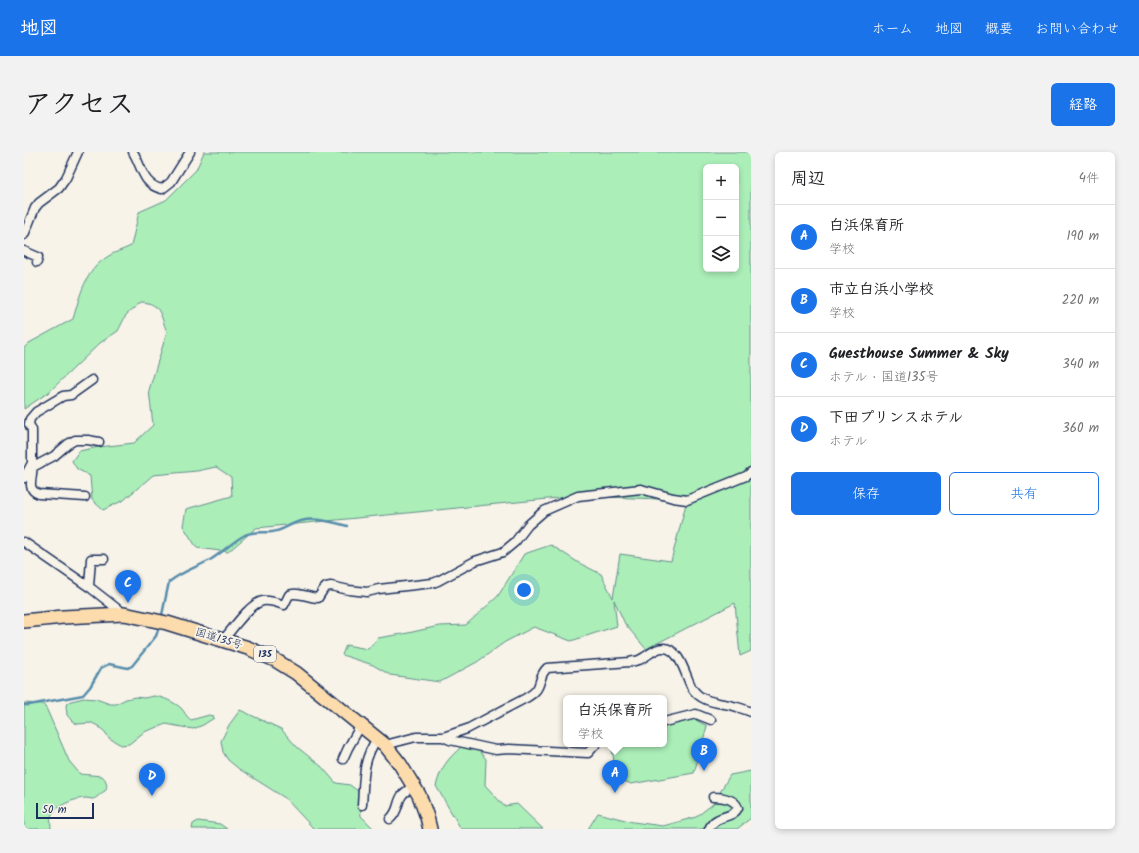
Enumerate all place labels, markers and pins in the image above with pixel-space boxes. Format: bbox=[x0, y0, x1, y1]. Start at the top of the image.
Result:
pin: C bbox=[115, 570, 141, 603]
pin: B bbox=[691, 738, 717, 771]
pin: A bbox=[602, 760, 628, 793]
pin: D bbox=[139, 763, 165, 796]

